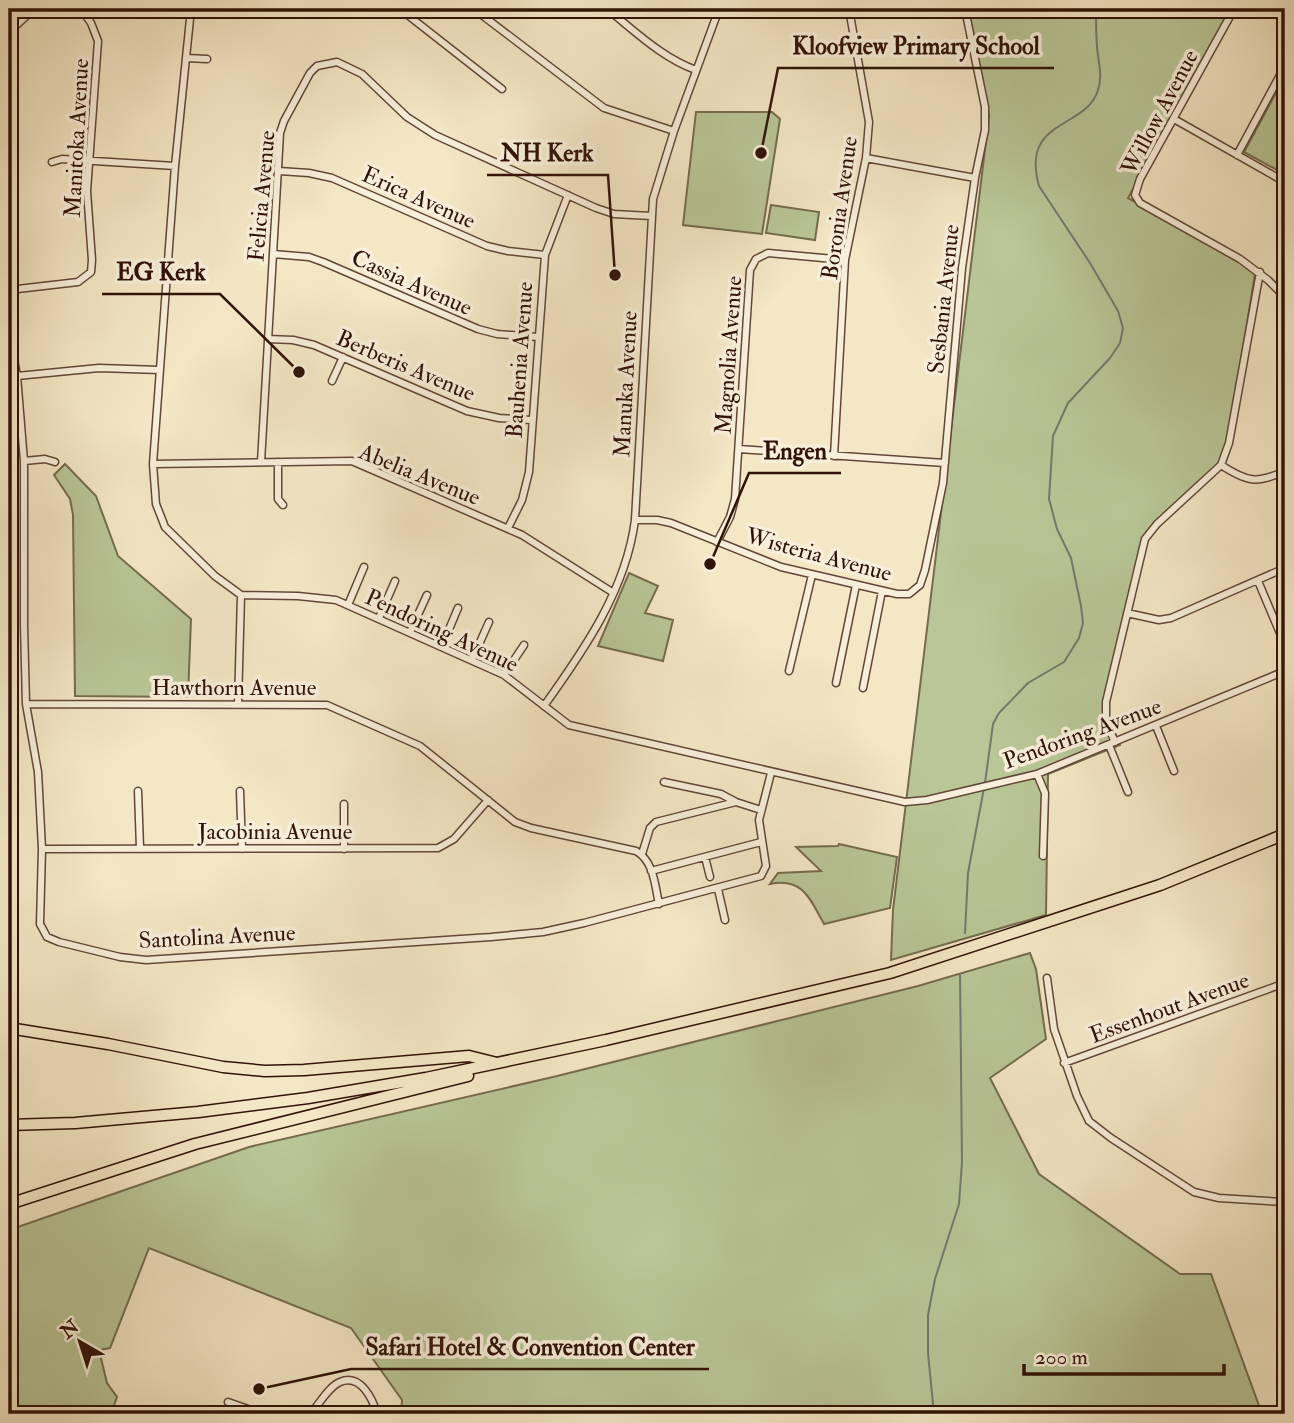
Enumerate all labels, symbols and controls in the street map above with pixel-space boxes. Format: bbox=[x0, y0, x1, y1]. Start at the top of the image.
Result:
callout: Kloofview Primary School bbox=[778, 23, 1054, 68]
text: Kloofview Primary School bbox=[792, 31, 1041, 62]
street label: Willow Avenue bbox=[1114, 44, 1205, 181]
street label: Manitoka Avenue bbox=[58, 57, 95, 218]
street label: Felicia Avenue bbox=[241, 129, 282, 263]
callout: NH Kerk bbox=[487, 130, 608, 175]
street label: Boronia Avenue bbox=[815, 134, 864, 282]
text: NH Kerk bbox=[499, 138, 594, 169]
street label: Erica Avenue bbox=[357, 160, 480, 236]
street label: Sesbania Avenue bbox=[921, 223, 966, 375]
street label: Cassia Avenue bbox=[347, 243, 477, 322]
callout: EG Kerk bbox=[102, 249, 220, 294]
text: EG Kerk bbox=[116, 257, 206, 288]
street label: Magnolia Avenue bbox=[709, 275, 749, 435]
street label: Bauhenia Avenue bbox=[500, 280, 539, 439]
street label: Manuka Avenue bbox=[607, 310, 644, 458]
street label: Berberis Avenue bbox=[332, 323, 480, 408]
callout: Engen bbox=[749, 428, 841, 473]
text: Engen bbox=[763, 436, 828, 467]
street label: Abelia Avenue bbox=[354, 437, 485, 512]
street label: Wisteria Avenue bbox=[742, 521, 895, 588]
street label: Pendoring Avenue bbox=[360, 582, 523, 679]
street label: Hawthorn Avenue bbox=[152, 673, 317, 702]
street label: Pendoring Avenue bbox=[999, 691, 1165, 775]
street label: Jacobinia Avenue bbox=[197, 817, 353, 846]
street label: Santolina Avenue bbox=[138, 918, 297, 955]
street label: Essenhout Avenue bbox=[1085, 965, 1253, 1050]
north arrow bbox=[46, 1308, 116, 1378]
text: N bbox=[55, 1314, 85, 1345]
callout: Safari Hotel & Convention Center bbox=[351, 1324, 709, 1369]
text: Safari Hotel & Convention Center bbox=[365, 1332, 696, 1363]
scale bar bbox=[1024, 1332, 1224, 1376]
text: 200 m bbox=[1035, 1344, 1088, 1371]

